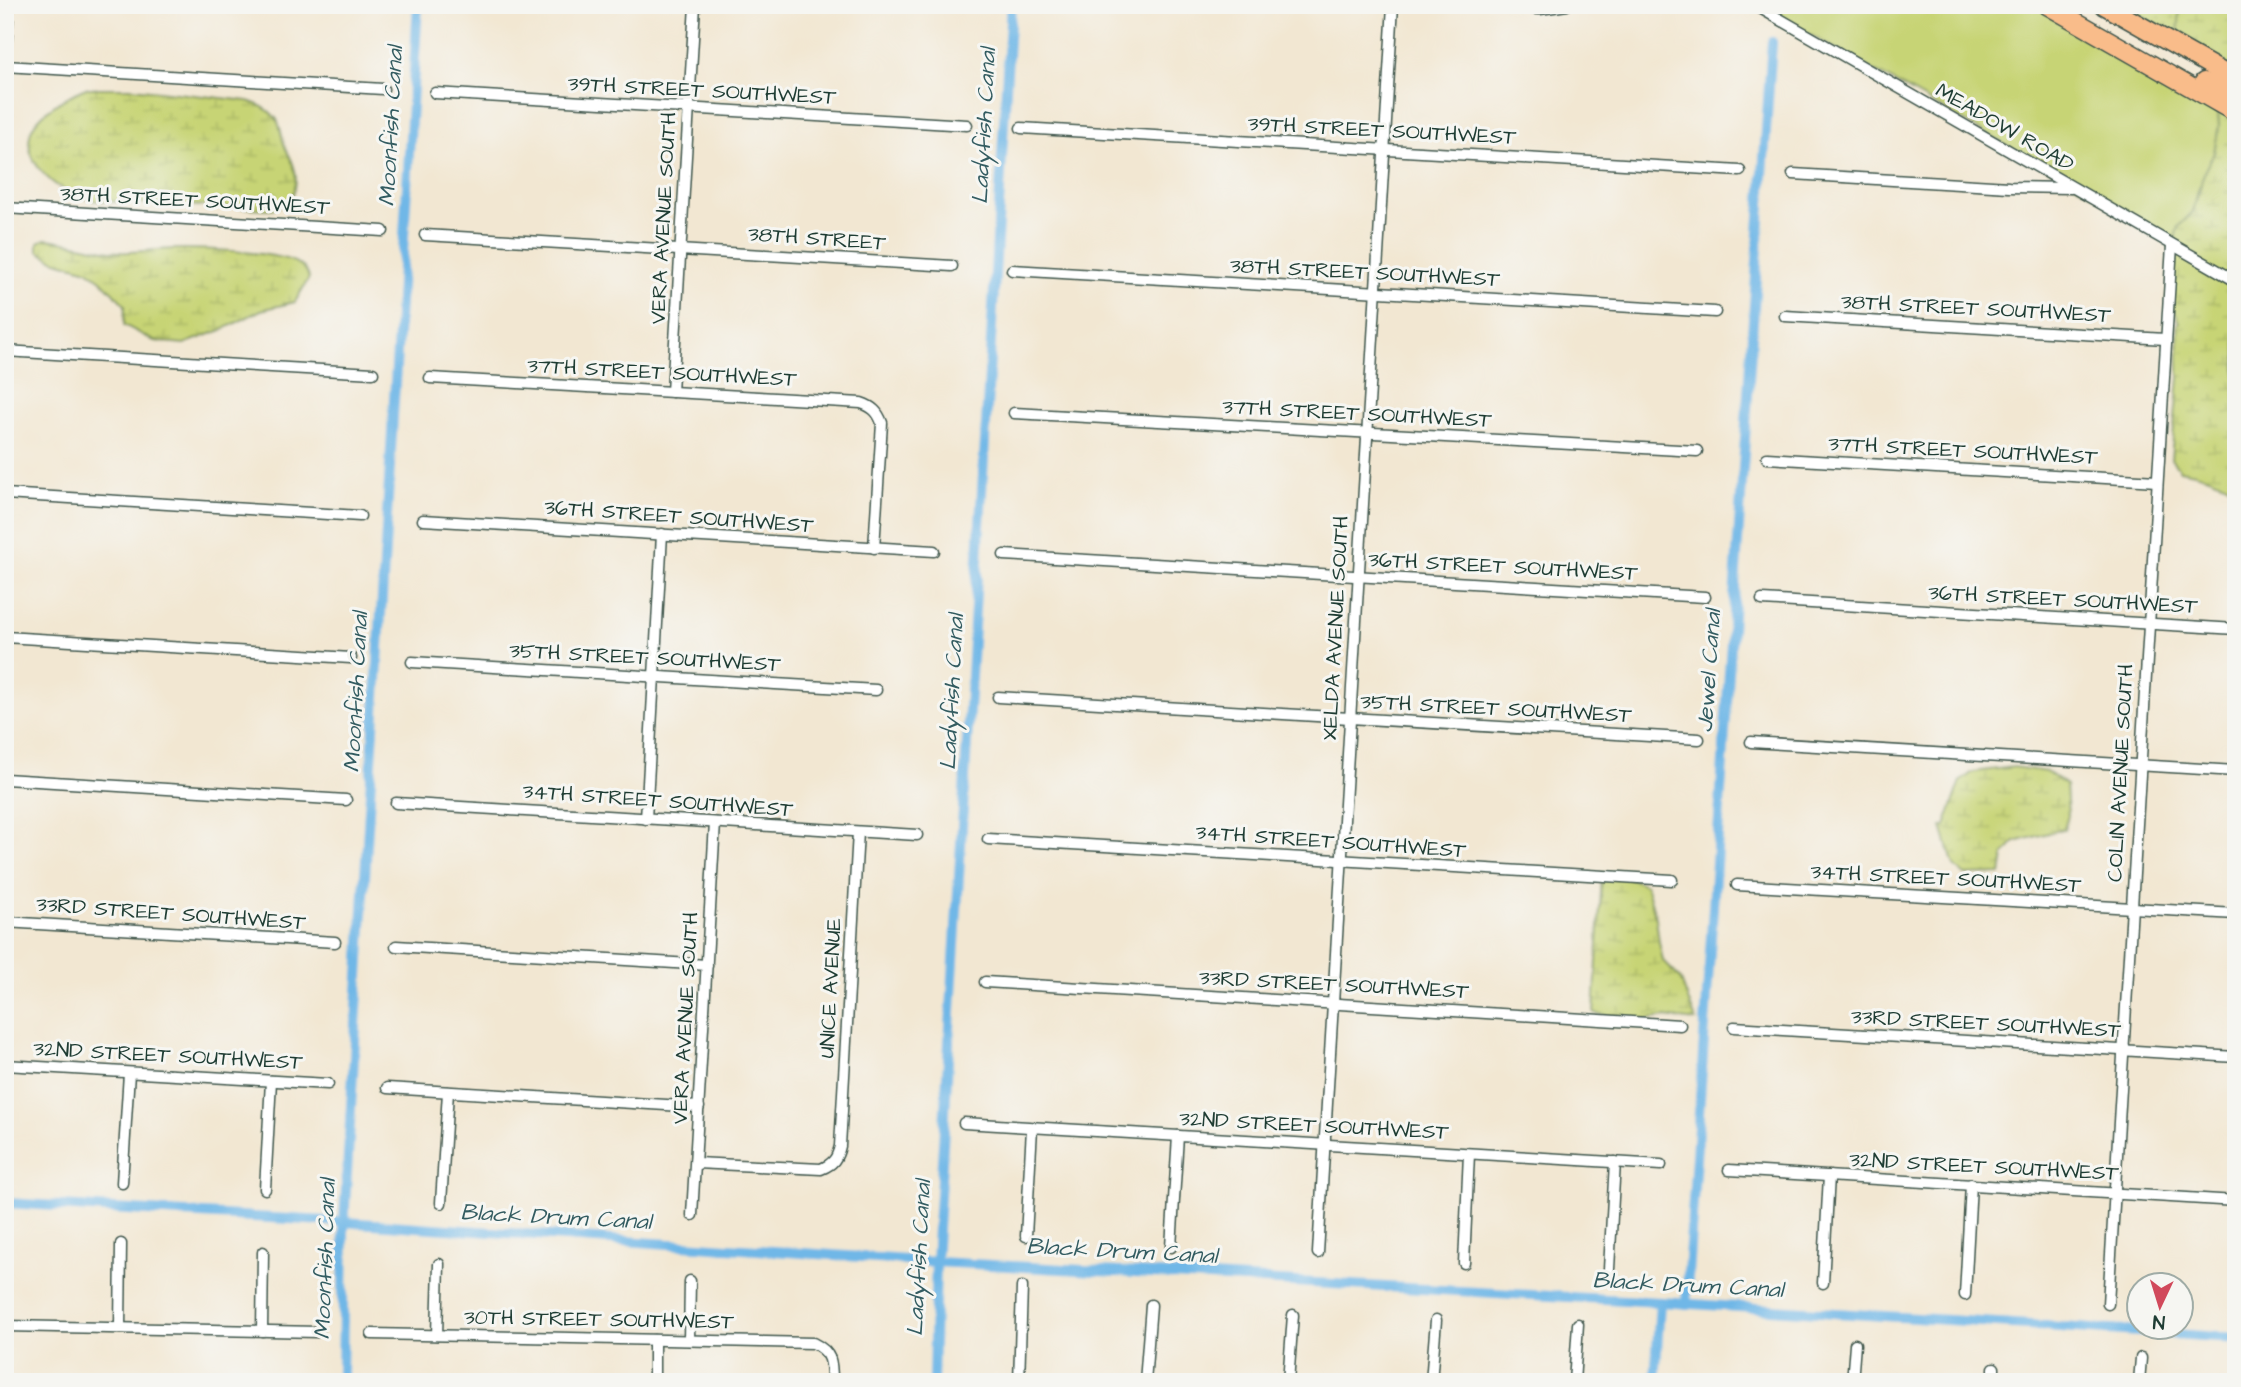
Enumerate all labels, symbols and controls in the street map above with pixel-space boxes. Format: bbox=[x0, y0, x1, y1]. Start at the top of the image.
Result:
water label: Moonfish Canal bbox=[371, 42, 411, 207]
water label: Ladyfish Canal bbox=[964, 44, 1005, 205]
street label: 39TH STREET SOUTHWEST bbox=[567, 69, 838, 112]
street label: MEADOW ROAD bbox=[1930, 76, 2080, 179]
street label: 39TH STREET SOUTHWEST bbox=[1247, 109, 1518, 152]
street label: VERA AVENUE SOUTH bbox=[643, 111, 684, 325]
street label: 38TH STREET SOUTHWEST bbox=[59, 179, 332, 222]
street label: 38TH STREET bbox=[747, 219, 888, 258]
street label: 38TH STREET SOUTHWEST bbox=[1229, 251, 1502, 294]
street label: 38TH STREET SOUTHWEST bbox=[1840, 287, 2113, 330]
street label: 37TH STREET SOUTHWEST bbox=[527, 351, 798, 394]
street label: 37TH STREET SOUTHWEST bbox=[1222, 392, 1493, 435]
street label: 37TH STREET SOUTHWEST bbox=[1828, 429, 2099, 472]
street label: 36TH STREET SOUTHWEST bbox=[543, 493, 815, 540]
street label: XELDA AVENUE SOUTH bbox=[1315, 515, 1356, 741]
street label: 36TH STREET SOUTHWEST bbox=[1367, 545, 1639, 588]
street label: 36TH STREET SOUTHWEST bbox=[1927, 578, 2199, 621]
water label: Jewel Canal bbox=[1689, 605, 1729, 734]
water label: Moonfish Canal bbox=[336, 608, 376, 773]
water label: Ladyfish Canal bbox=[932, 610, 973, 771]
street label: 35TH STREET SOUTHWEST bbox=[509, 636, 782, 679]
street label: COLIN AVENUE SOUTH bbox=[2100, 663, 2141, 883]
street label: 35TH STREET SOUTHWEST bbox=[1360, 687, 1633, 730]
street label: 34TH STREET SOUTHWEST bbox=[522, 777, 795, 824]
street label: 34TH STREET SOUTHWEST bbox=[1195, 818, 1468, 865]
street label: 34TH STREET SOUTHWEST bbox=[1810, 857, 2083, 900]
street label: 33RD STREET SOUTHWEST bbox=[35, 890, 308, 937]
street label: VERA AVENUE SOUTH bbox=[665, 911, 706, 1125]
street label: UNICE AVENUE bbox=[812, 917, 849, 1059]
street label: 33RD STREET SOUTHWEST bbox=[1198, 963, 1471, 1006]
street label: 33RD STREET SOUTHWEST bbox=[1850, 1002, 2123, 1045]
street label: 32ND STREET SOUTHWEST bbox=[33, 1034, 304, 1077]
street label: 32ND STREET SOUTHWEST bbox=[1179, 1104, 1450, 1147]
street label: 32ND STREET SOUTHWEST bbox=[1849, 1145, 2120, 1188]
water label: Moonfish Canal bbox=[306, 1175, 344, 1340]
water label: Ladyfish Canal bbox=[899, 1176, 940, 1337]
water label: Black Drum Canal bbox=[460, 1196, 655, 1238]
water label: Black Drum Canal bbox=[1026, 1230, 1221, 1272]
water label: Black Drum Canal bbox=[1592, 1264, 1787, 1306]
north arrow bbox=[2126, 1272, 2196, 1342]
street label: 30TH STREET SOUTHWEST bbox=[464, 1303, 735, 1336]
text: N bbox=[2152, 1308, 2166, 1335]

